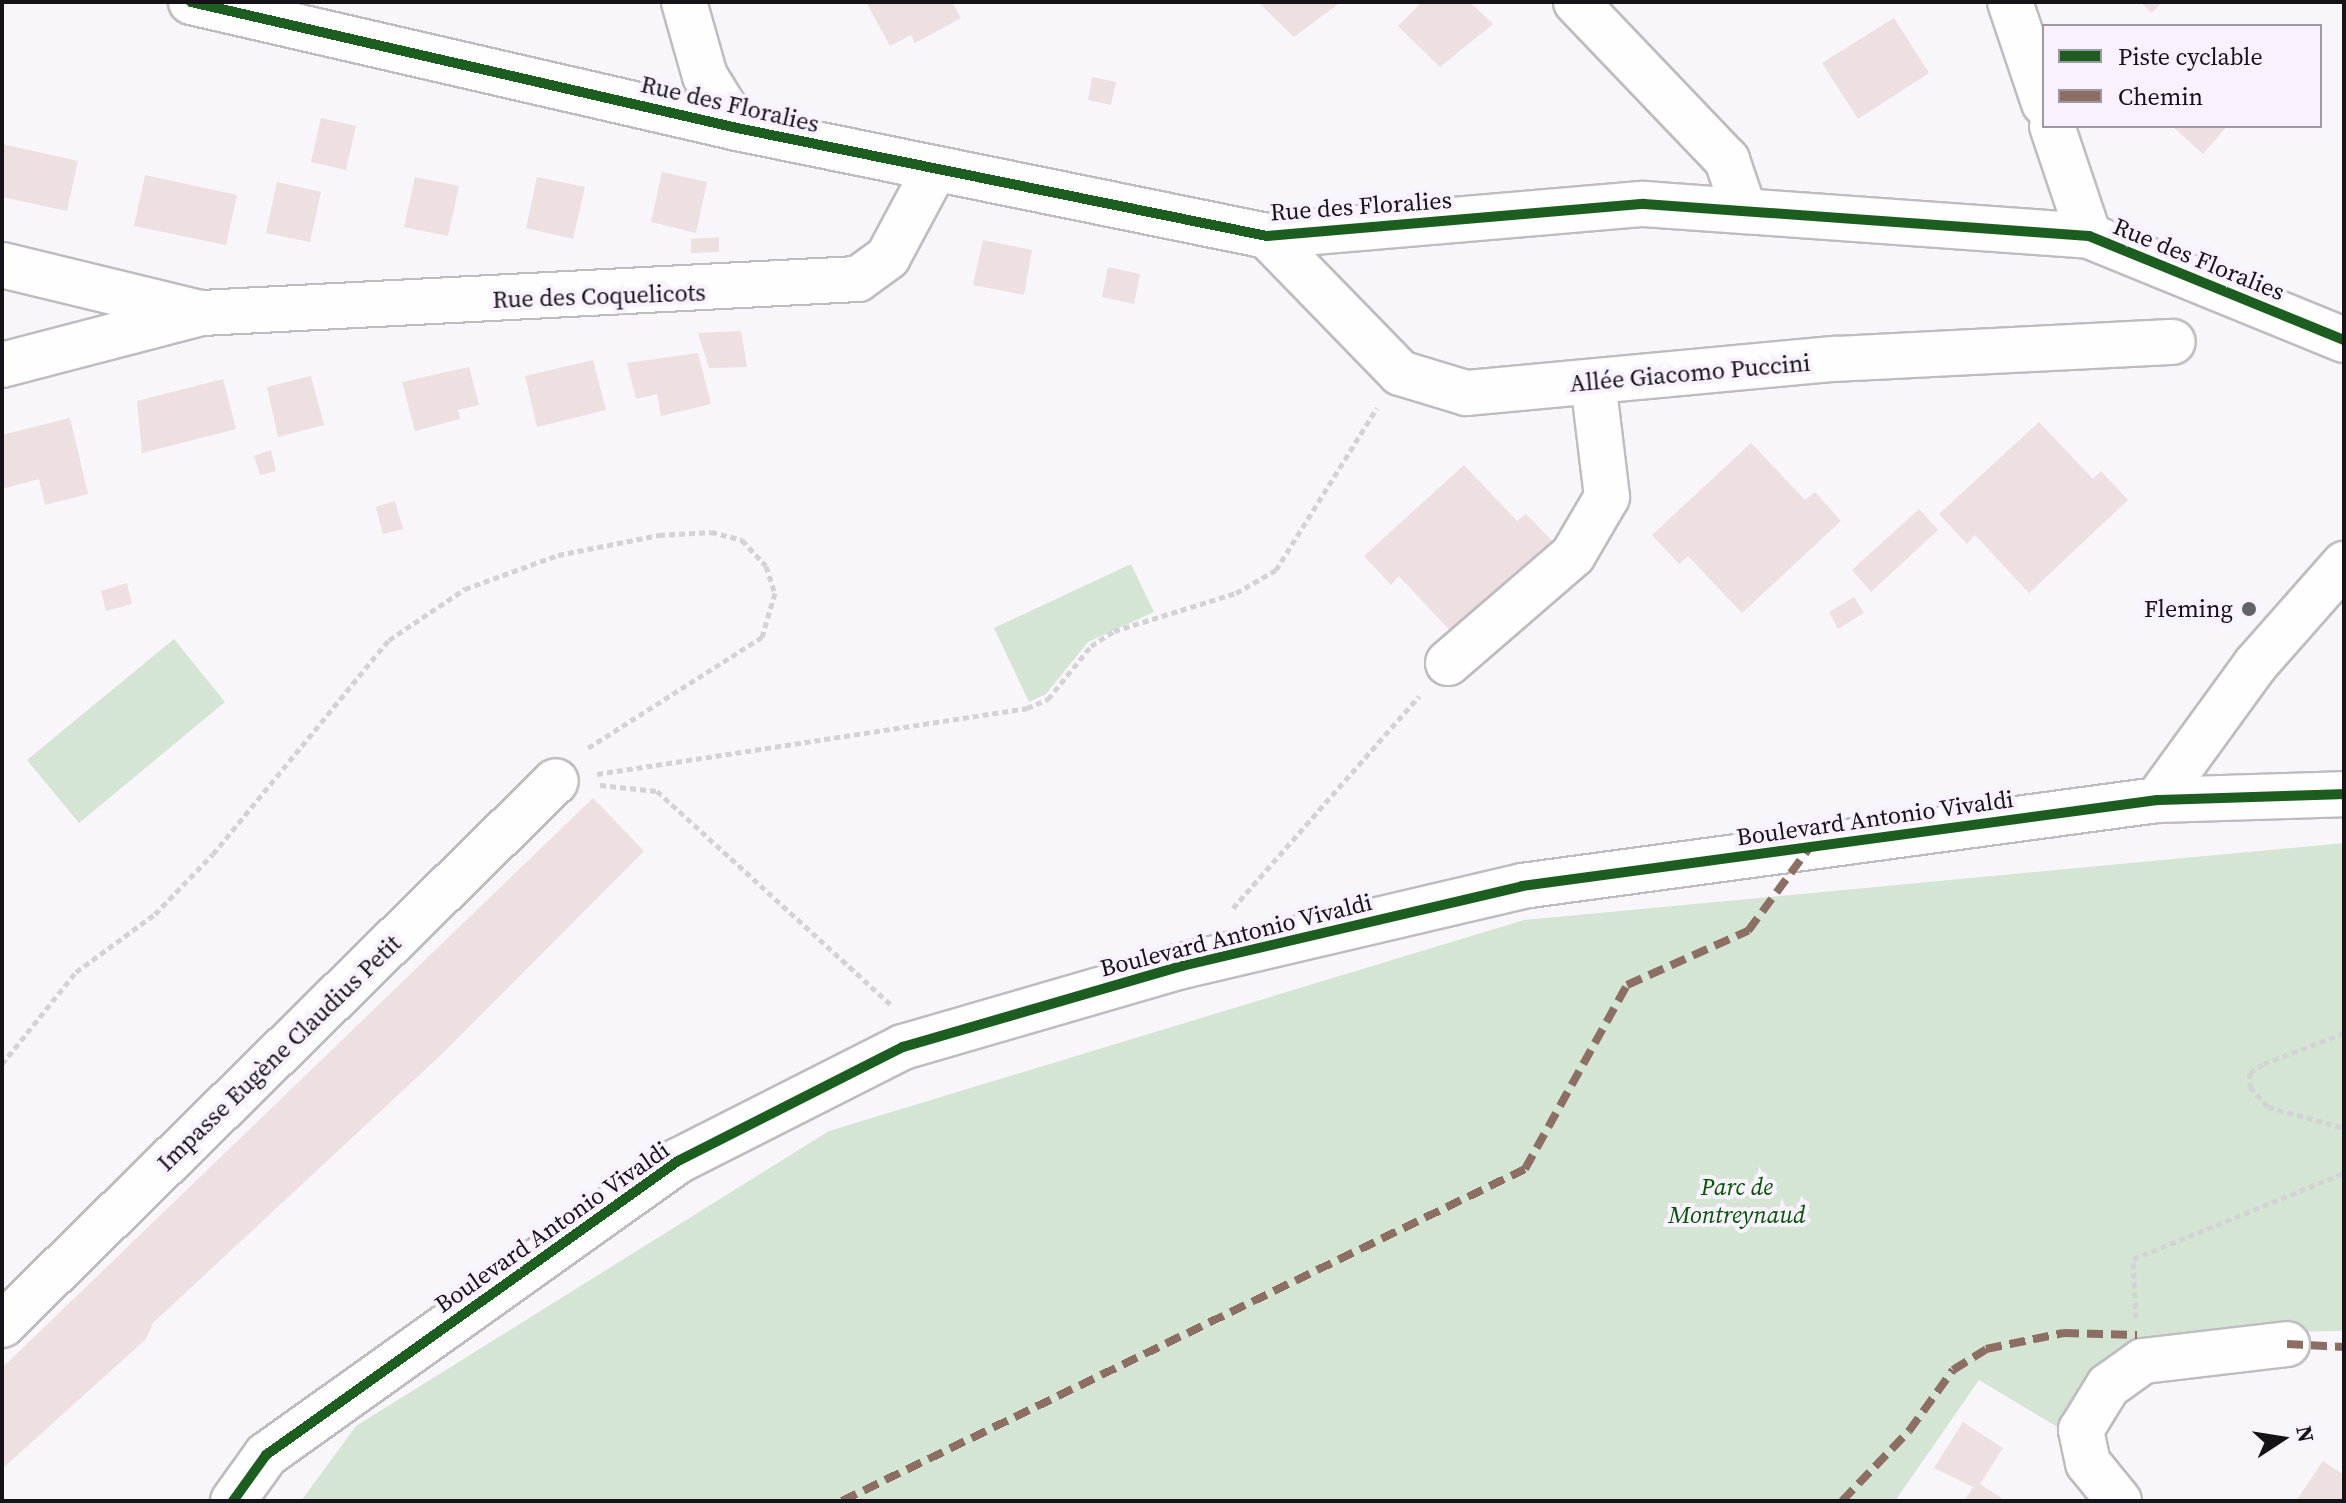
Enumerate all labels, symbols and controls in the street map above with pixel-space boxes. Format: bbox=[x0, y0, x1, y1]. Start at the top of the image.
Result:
legend bbox=[2042, 24, 2322, 128]
text: Piste cyclable bbox=[2118, 40, 2263, 73]
street label: Rue des Floralies bbox=[638, 69, 822, 139]
text: Chemin bbox=[2118, 80, 2203, 113]
street label: Rue des Floralies bbox=[1269, 185, 1453, 227]
street label: Rue des Floralies bbox=[2109, 212, 2289, 306]
street label: Rue des Coquelicots bbox=[492, 278, 706, 314]
street label: Allée Giacomo Puccini bbox=[1568, 348, 1812, 398]
place label: Fleming bbox=[2144, 595, 2233, 623]
marker: Fleming bbox=[2240, 600, 2258, 618]
street label: Boulevard Antonio Vivaldi bbox=[1734, 784, 2016, 852]
street label: Boulevard Antonio Vivaldi bbox=[1097, 887, 1375, 983]
street label: Impasse Eugène Claudius Petit bbox=[151, 929, 407, 1177]
street label: Boulevard Antonio Vivaldi bbox=[429, 1135, 675, 1319]
park label: Parc de Montreynaud bbox=[1668, 1173, 1806, 1229]
north arrow bbox=[2242, 1399, 2322, 1479]
text: N bbox=[2289, 1423, 2322, 1445]

